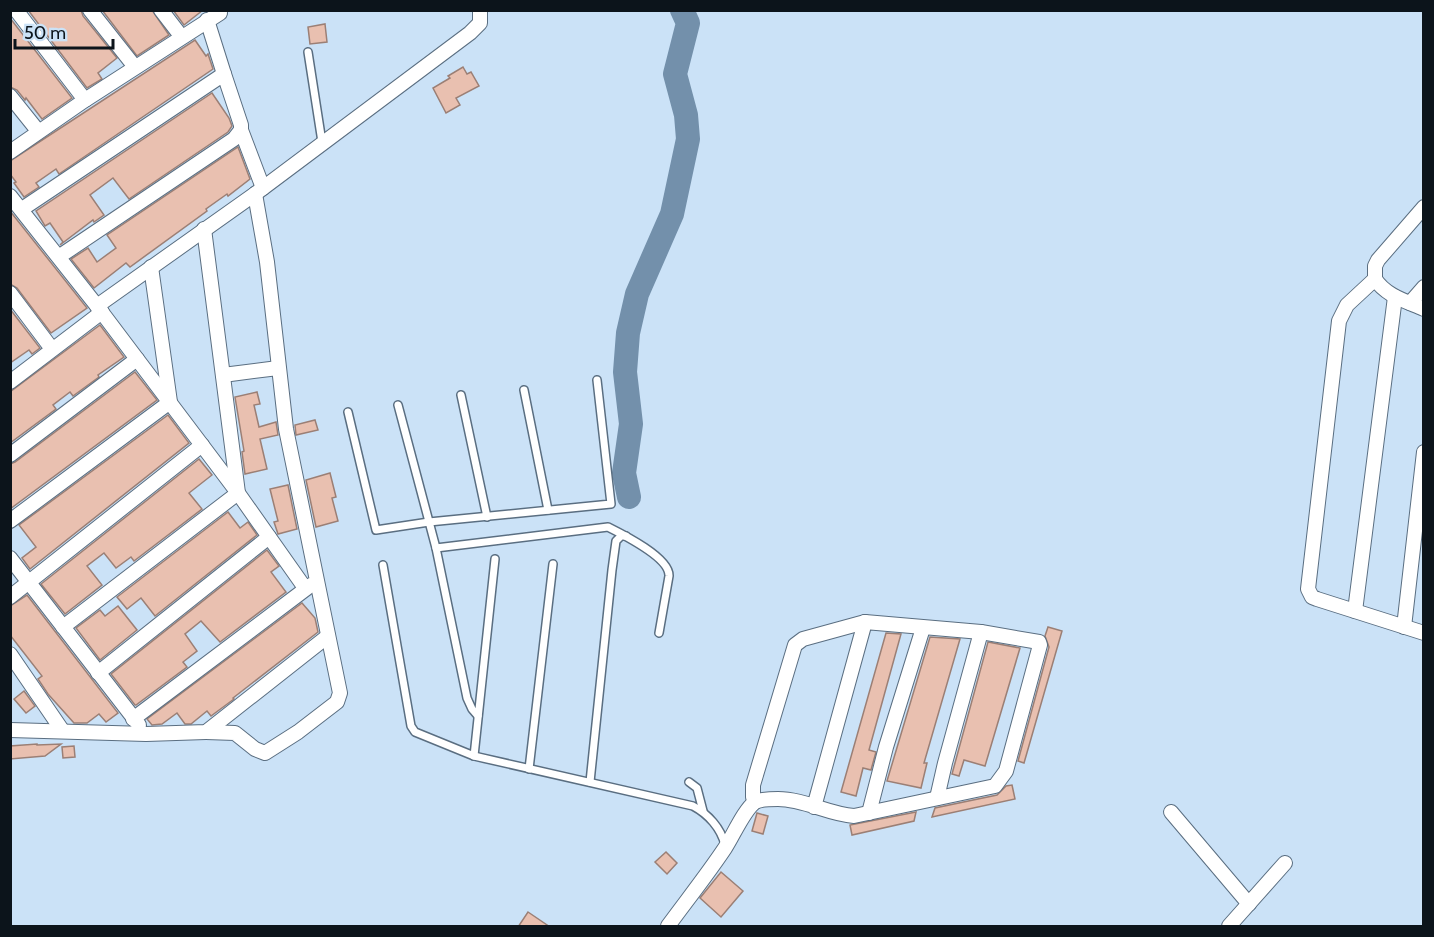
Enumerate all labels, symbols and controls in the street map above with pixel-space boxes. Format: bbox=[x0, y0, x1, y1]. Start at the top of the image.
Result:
scale bar bbox=[15, 12, 112, 50]
text: 50 m bbox=[24, 22, 66, 44]

